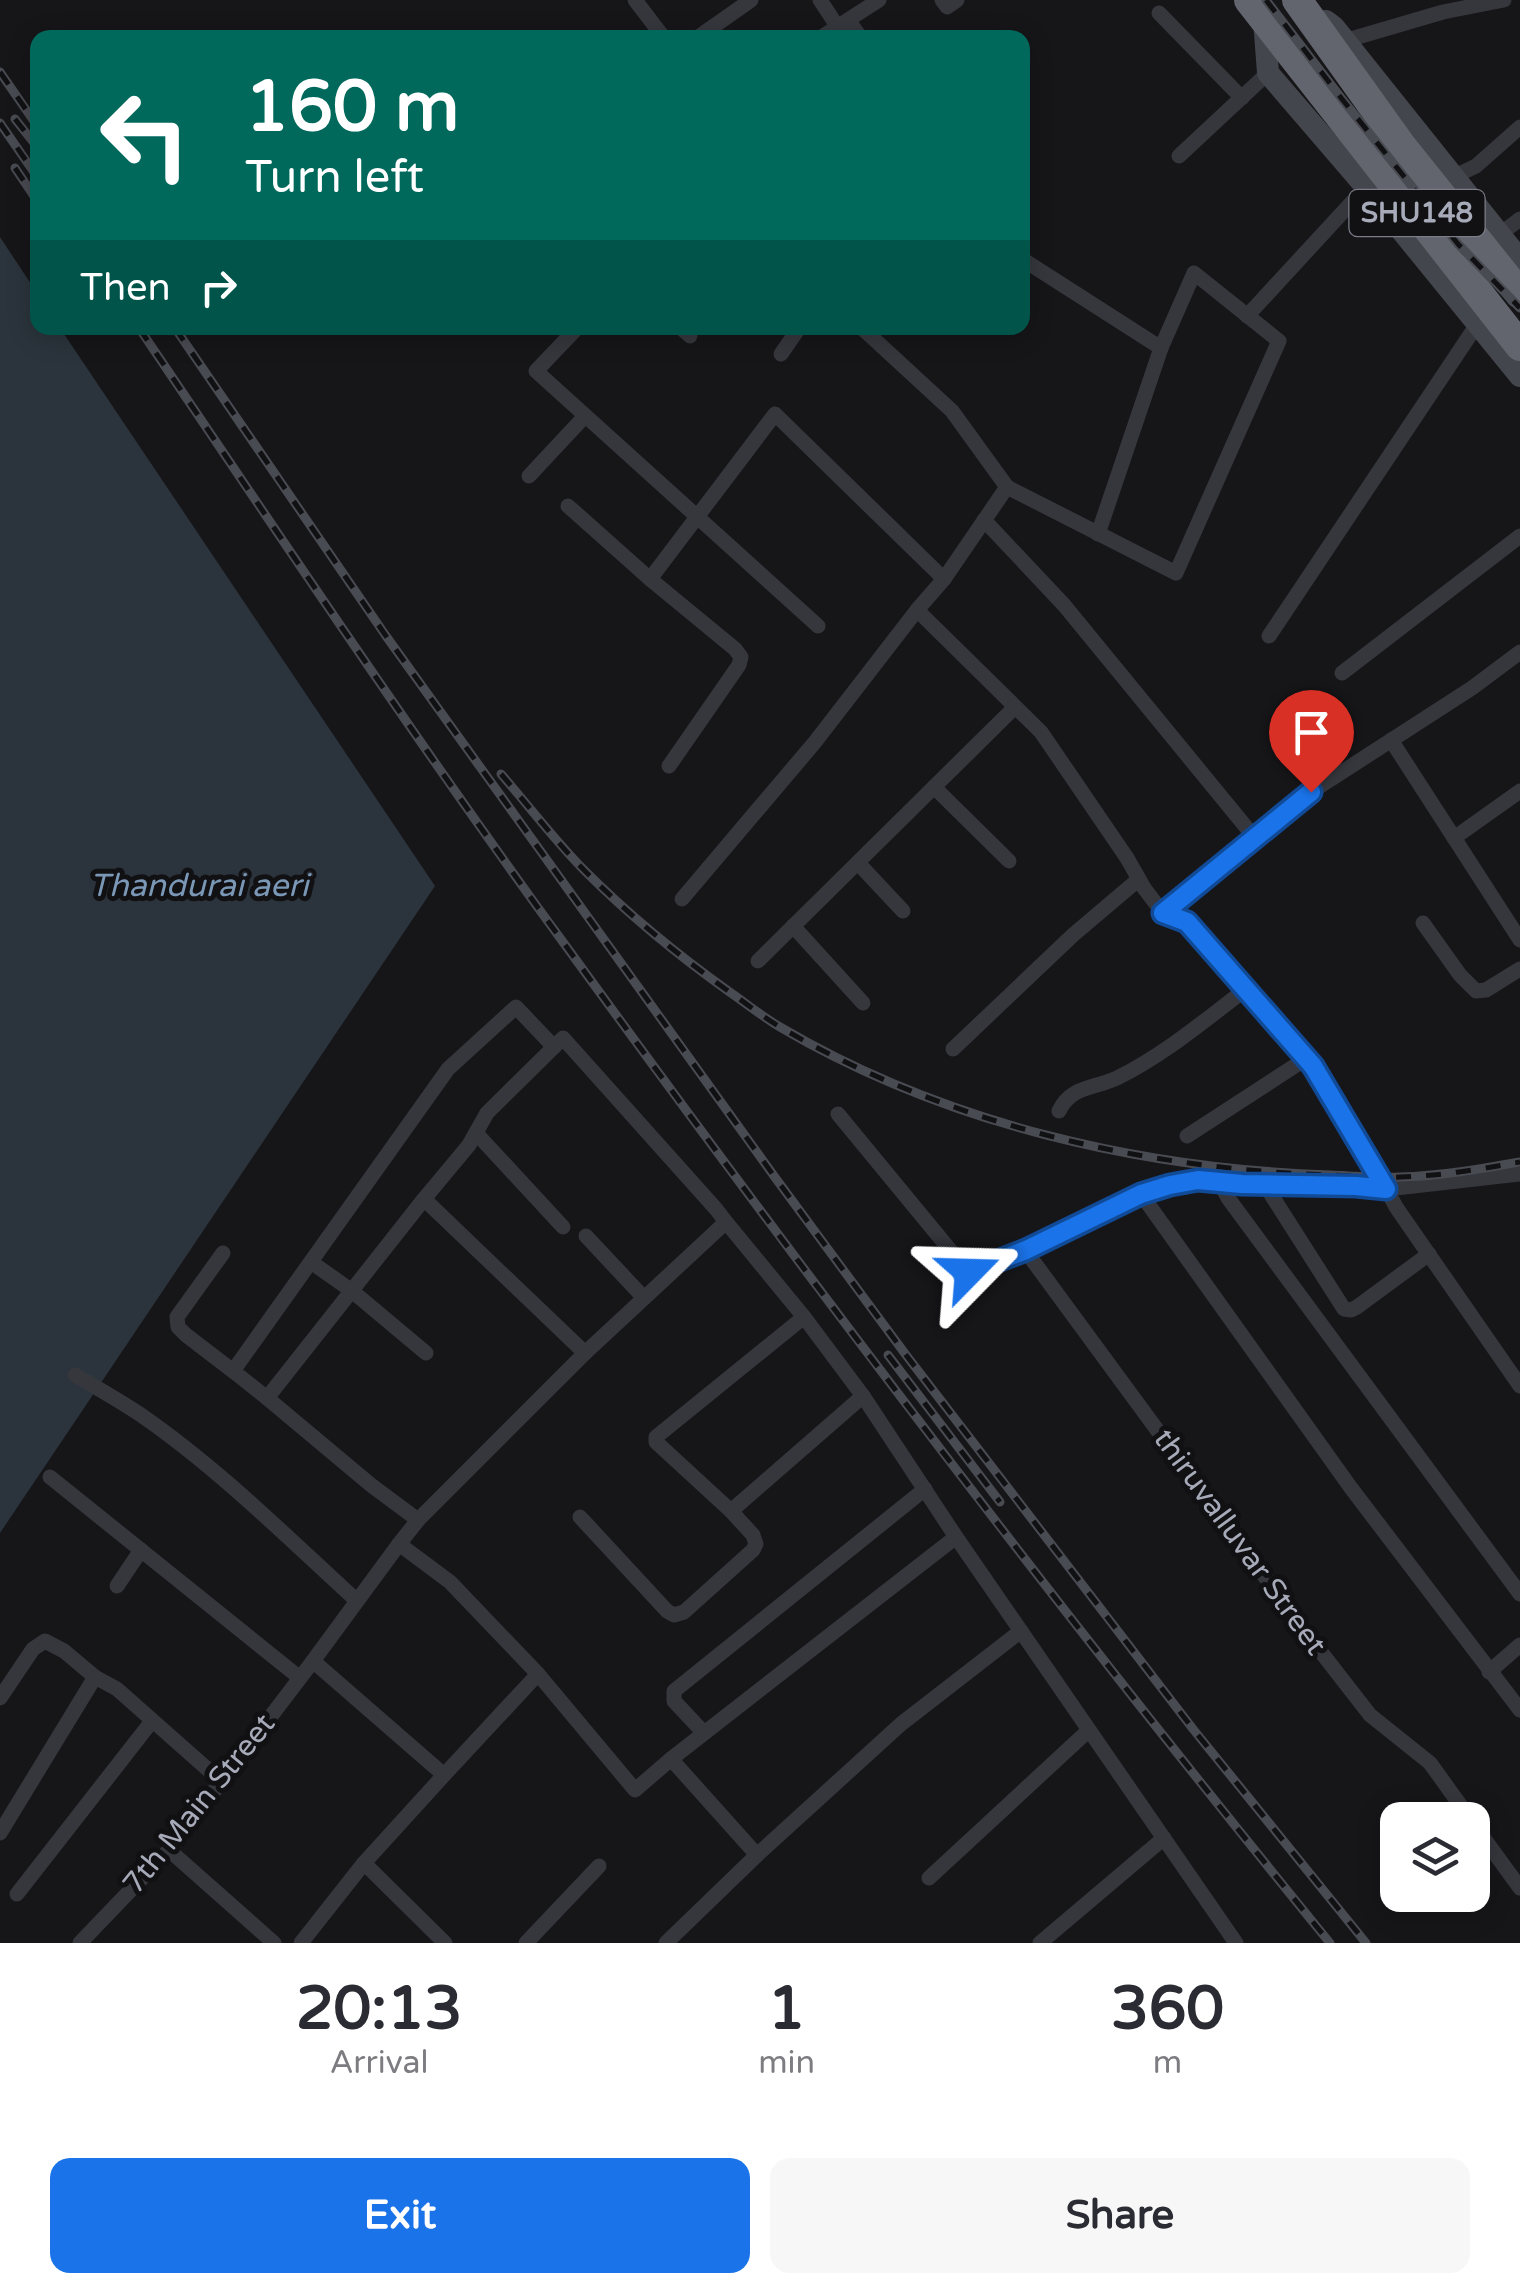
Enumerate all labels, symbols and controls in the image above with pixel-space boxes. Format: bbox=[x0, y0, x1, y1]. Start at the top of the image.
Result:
text: 160 m bbox=[245, 66, 459, 150]
icon: left bbox=[80, 70, 210, 200]
text: Turn left bbox=[245, 151, 424, 205]
road number: SHU148 bbox=[1350, 190, 1484, 236]
icon: right bbox=[191, 260, 246, 315]
text: Then bbox=[80, 265, 171, 311]
pin bbox=[1269, 690, 1354, 793]
icon: arrive bbox=[1284, 705, 1339, 760]
water label: Thandurai aeri bbox=[90, 867, 312, 905]
position arrow bbox=[917, 1220, 1021, 1324]
street label: thiruvalluvar Street bbox=[1146, 1422, 1334, 1662]
street label: 7th Main Street bbox=[115, 1706, 283, 1902]
map controls bbox=[1380, 1802, 1490, 1912]
button: layers bbox=[1380, 1802, 1490, 1912]
text: 20:13 bbox=[296, 1973, 462, 2045]
text: 1 bbox=[768, 1973, 805, 2045]
text: 360 bbox=[1111, 1973, 1224, 2045]
text: Arrival bbox=[330, 2044, 429, 2082]
text: min bbox=[758, 2044, 815, 2082]
text: m bbox=[1153, 2044, 1182, 2082]
button: Exit bbox=[50, 2158, 750, 2273]
button: Share bbox=[770, 2158, 1470, 2273]

